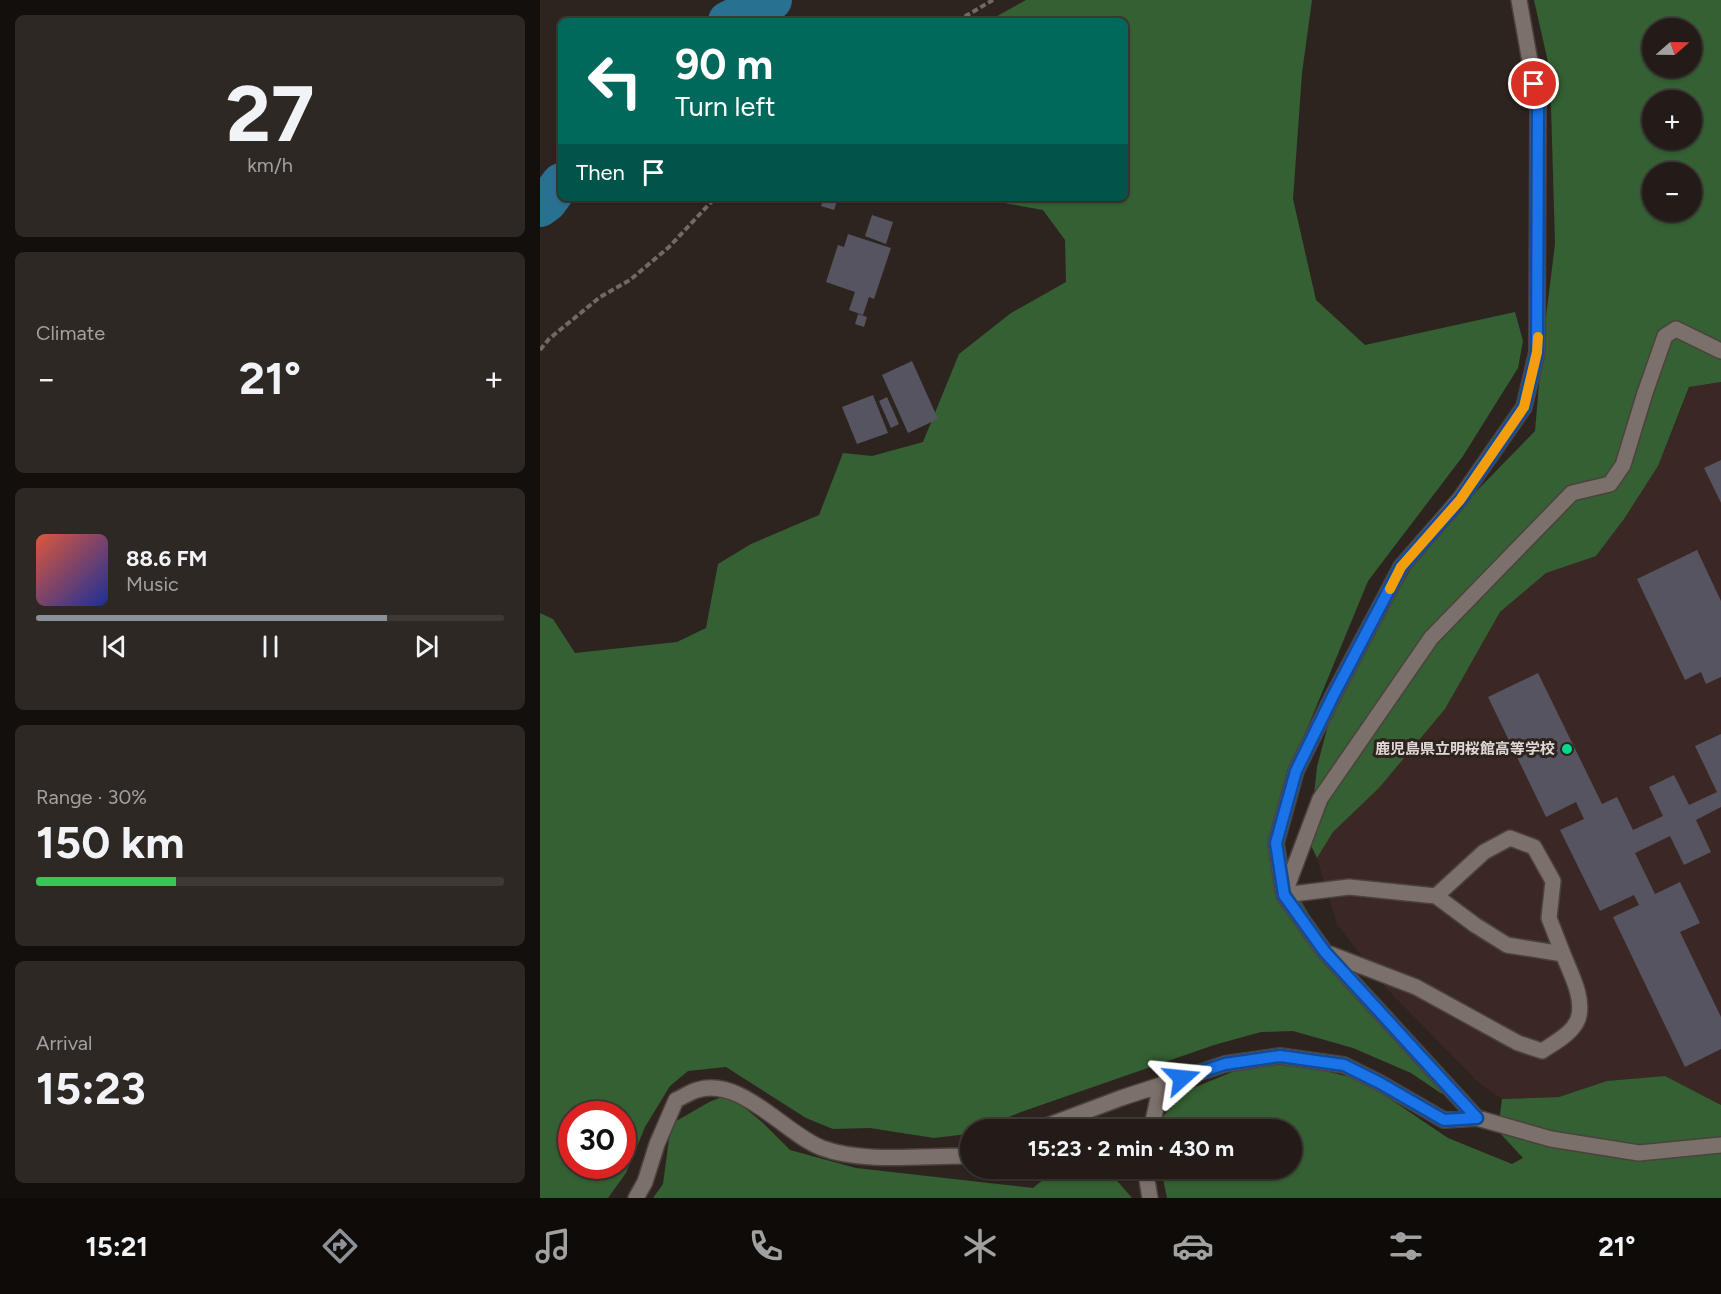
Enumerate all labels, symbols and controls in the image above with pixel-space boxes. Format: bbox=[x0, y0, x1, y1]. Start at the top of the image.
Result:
north arrow bbox=[1642, 18, 1702, 78]
map controls bbox=[1642, 18, 1702, 222]
text: 90 m bbox=[675, 39, 773, 90]
icon: left bbox=[576, 42, 654, 120]
pin bbox=[1508, 58, 1559, 109]
text: 27 bbox=[226, 67, 314, 161]
icon: arrive bbox=[1517, 67, 1550, 100]
text: Turn left bbox=[675, 90, 775, 123]
button: + bbox=[1642, 90, 1702, 150]
text: km/h bbox=[247, 153, 293, 177]
icon: arrive bbox=[637, 156, 670, 189]
text: Then bbox=[576, 159, 625, 186]
button: − bbox=[1642, 162, 1702, 222]
text: Climate bbox=[36, 321, 105, 345]
text: 21° bbox=[239, 351, 301, 405]
text: − bbox=[36, 359, 57, 398]
text: + bbox=[483, 359, 504, 398]
text: 88.6 FM bbox=[126, 545, 207, 572]
text: Music bbox=[126, 572, 179, 596]
icon: previous bbox=[98, 630, 131, 663]
icon: pause bbox=[254, 630, 287, 663]
icon: next bbox=[410, 630, 443, 663]
place label: 鹿児島県立明桜館高等学校 bbox=[1375, 740, 1555, 758]
marker: 鹿児島県立明桜館高等学校 bbox=[1560, 742, 1574, 756]
text: Range · 30% bbox=[36, 785, 147, 809]
text: 150 km bbox=[36, 815, 184, 869]
text: Arrival bbox=[36, 1031, 92, 1055]
position arrow bbox=[1150, 1046, 1214, 1110]
text: 15:23 bbox=[36, 1061, 146, 1115]
speed limit sign: 30 bbox=[558, 1101, 636, 1179]
text: 15:23 · 2 min · 430 m bbox=[1028, 1135, 1234, 1162]
icon: directions bbox=[319, 1225, 361, 1267]
icon: music bbox=[532, 1225, 574, 1267]
icon: phone bbox=[745, 1225, 787, 1267]
icon: climate bbox=[959, 1225, 1001, 1267]
icon: car bbox=[1172, 1225, 1214, 1267]
icon: filters bbox=[1385, 1225, 1427, 1267]
text: 15:21 bbox=[86, 1230, 148, 1263]
text: 21° bbox=[1598, 1230, 1635, 1263]

